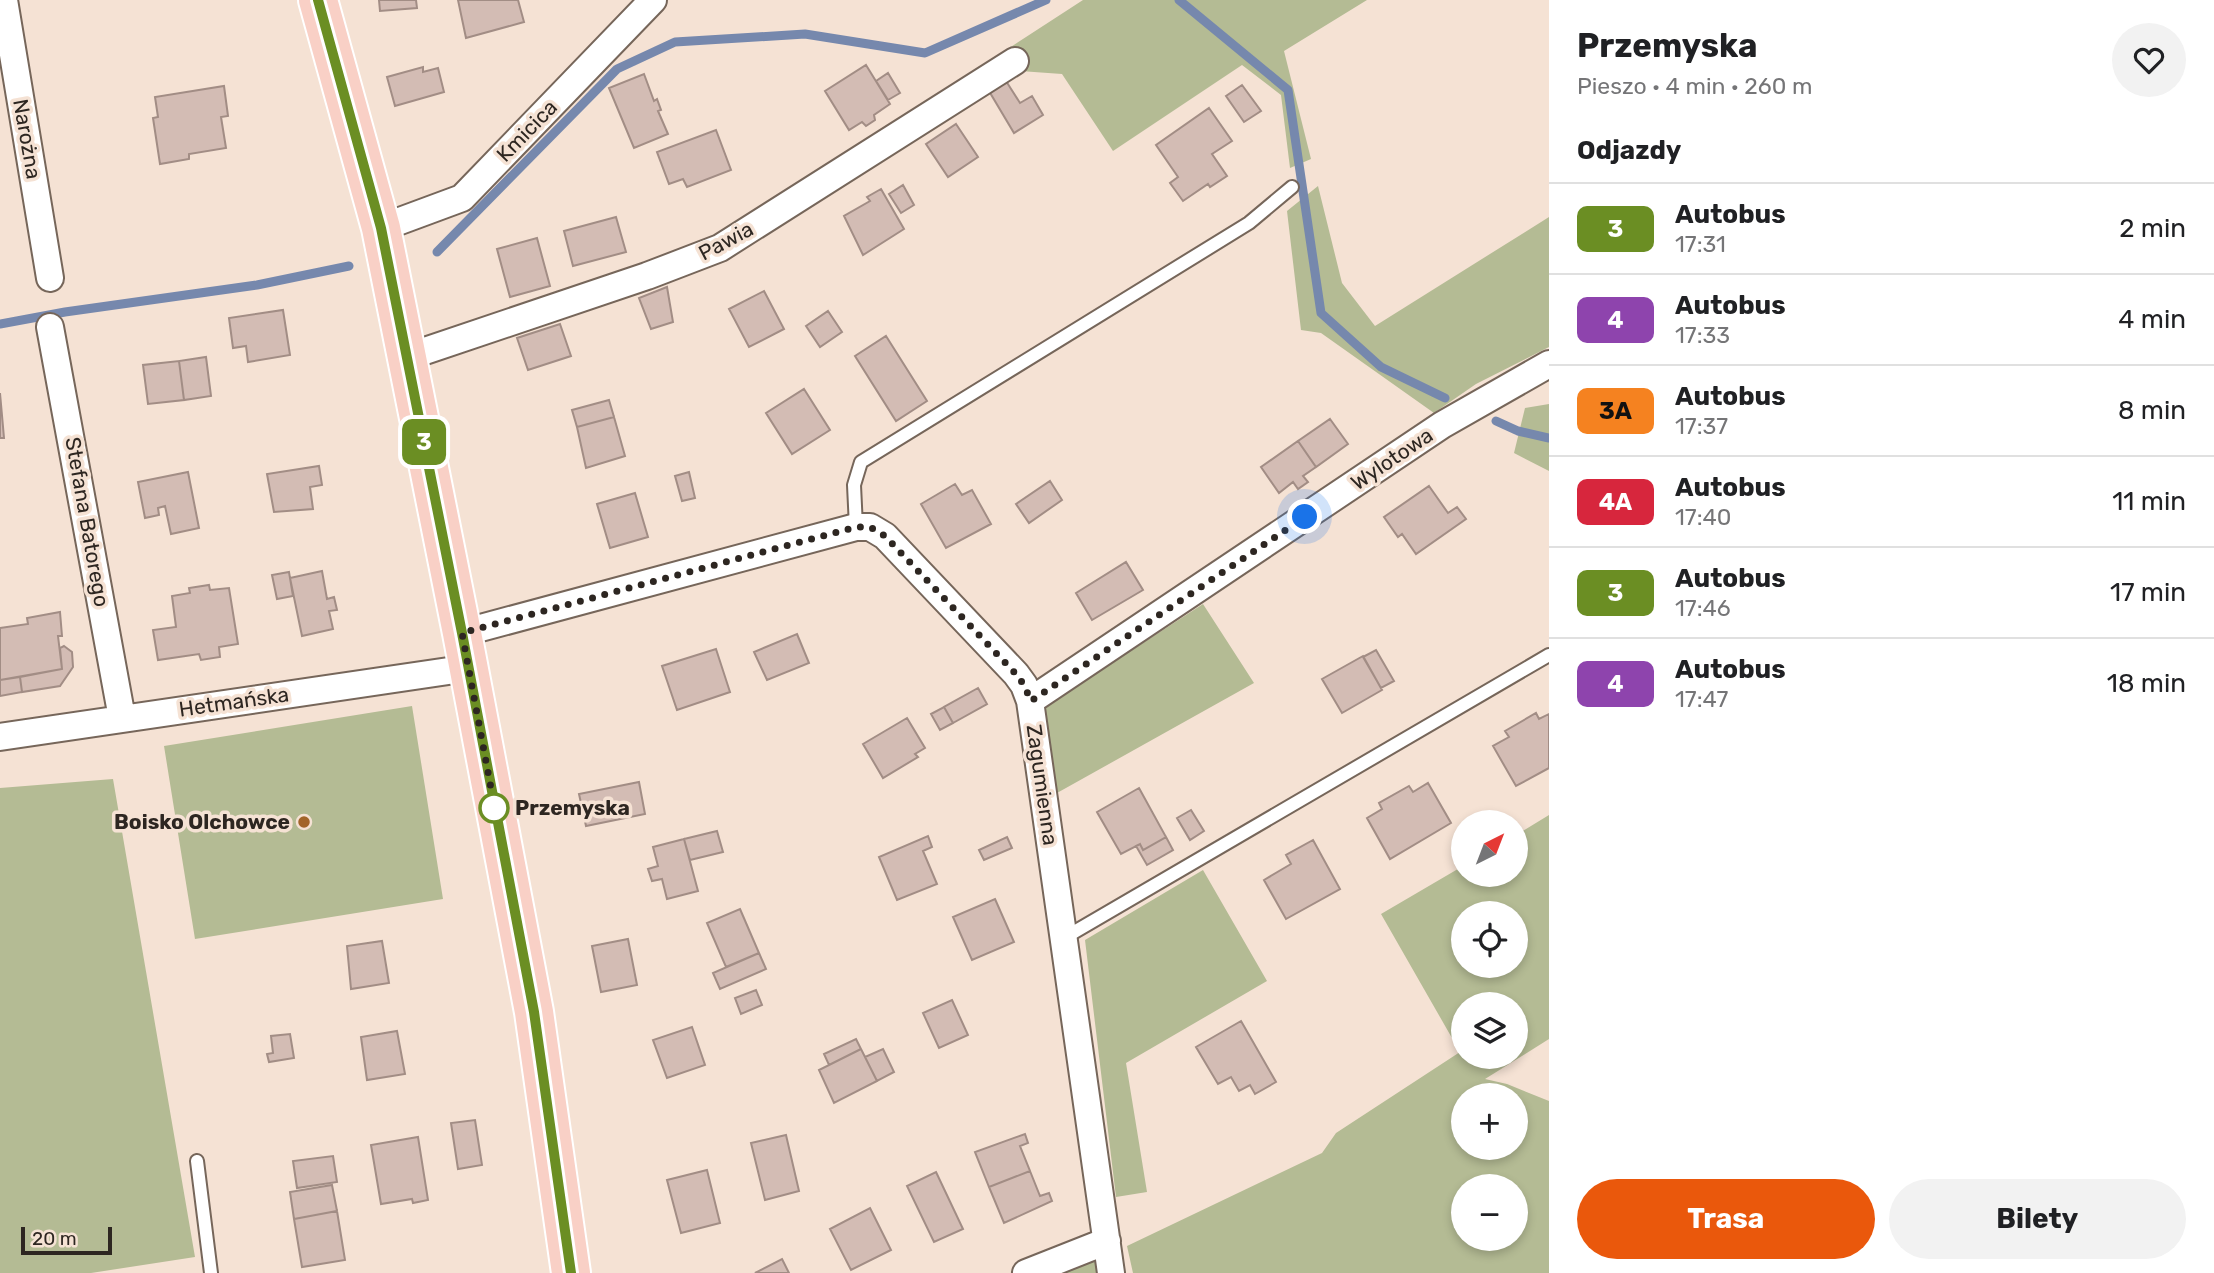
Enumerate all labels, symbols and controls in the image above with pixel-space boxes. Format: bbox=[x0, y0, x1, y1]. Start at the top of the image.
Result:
button: heart bbox=[2112, 23, 2186, 97]
text: Przemyska bbox=[1577, 26, 1757, 65]
text: Pieszo · 4 min · 260 m bbox=[1577, 72, 1812, 100]
street label: Kmicica bbox=[491, 95, 562, 167]
street label: Narożna bbox=[8, 97, 47, 181]
text: Odjazdy bbox=[1577, 135, 1681, 166]
text: Autobus bbox=[1675, 199, 1786, 230]
text: 2 min bbox=[2119, 213, 2186, 244]
text: 3 bbox=[1608, 215, 1623, 243]
street label: Pawia bbox=[694, 216, 757, 265]
text: 17:31 bbox=[1675, 230, 1726, 258]
text: Autobus bbox=[1675, 290, 1786, 321]
text: 4 min bbox=[2118, 304, 2186, 335]
text: 4 bbox=[1607, 306, 1624, 334]
text: 17:33 bbox=[1675, 321, 1730, 349]
text: Autobus bbox=[1675, 381, 1786, 412]
text: 8 min bbox=[2118, 395, 2186, 426]
text: 3A bbox=[1599, 397, 1632, 425]
text: 17:37 bbox=[1675, 412, 1728, 440]
line badge: 3 bbox=[401, 419, 447, 465]
street label: Wylotowa bbox=[1346, 422, 1437, 495]
text: 3 bbox=[416, 428, 432, 456]
street label: Stefana Batorego bbox=[60, 435, 115, 609]
text: Autobus bbox=[1675, 472, 1786, 503]
text: 11 min bbox=[2112, 486, 2186, 517]
text: 4A bbox=[1599, 488, 1632, 516]
your location bbox=[1287, 499, 1322, 534]
text: 17:40 bbox=[1675, 503, 1731, 531]
text: Autobus bbox=[1675, 563, 1786, 594]
text: 17 min bbox=[2110, 577, 2186, 608]
text: 3 bbox=[1608, 579, 1623, 607]
text: 17:46 bbox=[1675, 594, 1731, 622]
text: Autobus bbox=[1675, 654, 1786, 685]
text: 18 min bbox=[2107, 668, 2186, 699]
text: 4 bbox=[1607, 670, 1624, 698]
street label: Hetmańska bbox=[177, 681, 291, 722]
text: 17:47 bbox=[1675, 685, 1728, 713]
street label: Zagumienna bbox=[1022, 723, 1063, 847]
marker: Przemyska bbox=[479, 793, 509, 823]
place label: Przemyska bbox=[515, 795, 630, 820]
place label: Boisko Olchowce bbox=[114, 809, 290, 834]
north arrow bbox=[1451, 810, 1528, 887]
map controls bbox=[1451, 810, 1528, 1251]
marker: Boisko Olchowce bbox=[296, 814, 312, 830]
button: locate bbox=[1451, 901, 1528, 978]
button: layers bbox=[1451, 992, 1528, 1069]
button: + bbox=[1451, 1083, 1528, 1160]
button: − bbox=[1451, 1174, 1528, 1251]
button: Trasa bbox=[1577, 1179, 1875, 1259]
button: Bilety bbox=[1889, 1179, 2186, 1259]
scale bar bbox=[21, 1224, 112, 1256]
text: 20 m bbox=[32, 1227, 77, 1250]

